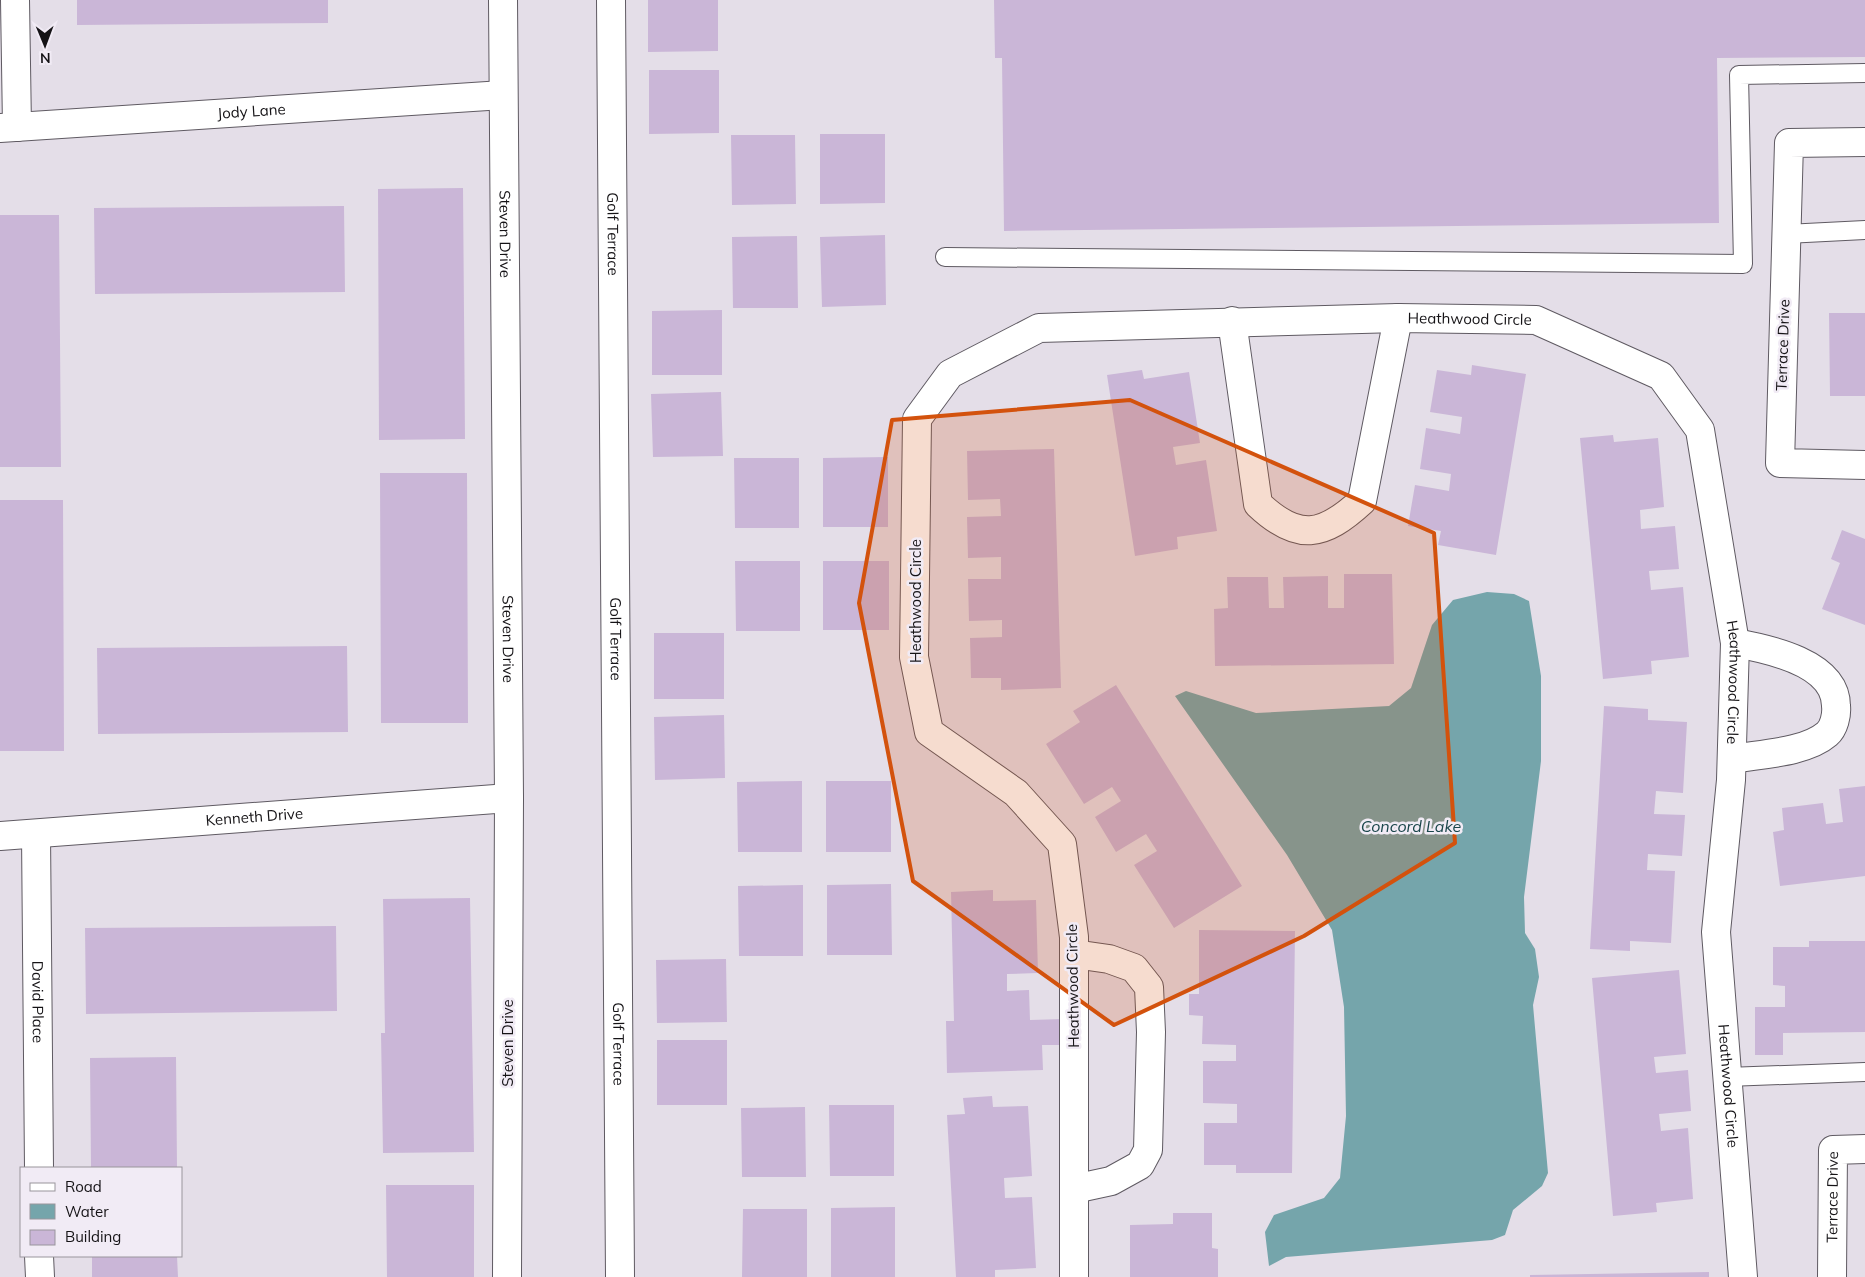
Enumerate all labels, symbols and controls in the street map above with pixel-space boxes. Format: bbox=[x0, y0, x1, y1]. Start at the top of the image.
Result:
north arrow bbox=[20, 20, 70, 70]
text: N bbox=[40, 49, 51, 67]
street label: Jody Lane bbox=[217, 99, 286, 123]
street label: Steven Drive bbox=[495, 190, 515, 278]
street label: Golf Terrace bbox=[603, 192, 623, 276]
street label: Terrace Drive bbox=[1771, 299, 1794, 391]
street label: Heathwood Circle bbox=[1407, 308, 1532, 329]
street label: Heathwood Circle bbox=[906, 539, 925, 663]
street label: Steven Drive bbox=[498, 595, 518, 683]
street label: Golf Terrace bbox=[606, 597, 626, 681]
street label: Heathwood Circle bbox=[1722, 619, 1745, 745]
street label: Kenneth Drive bbox=[205, 803, 304, 830]
water label: Concord Lake bbox=[1361, 816, 1461, 836]
street label: Heathwood Circle bbox=[1062, 924, 1083, 1048]
street label: David Place bbox=[28, 961, 48, 1043]
street label: Steven Drive bbox=[498, 999, 517, 1087]
street label: Golf Terrace bbox=[609, 1002, 629, 1086]
street label: Heathwood Circle bbox=[1714, 1023, 1743, 1149]
street label: Terrace Drive bbox=[1822, 1151, 1842, 1243]
legend bbox=[20, 1167, 182, 1257]
text: Road bbox=[65, 1177, 102, 1196]
text: Water bbox=[65, 1202, 109, 1221]
text: Building bbox=[65, 1227, 121, 1246]

